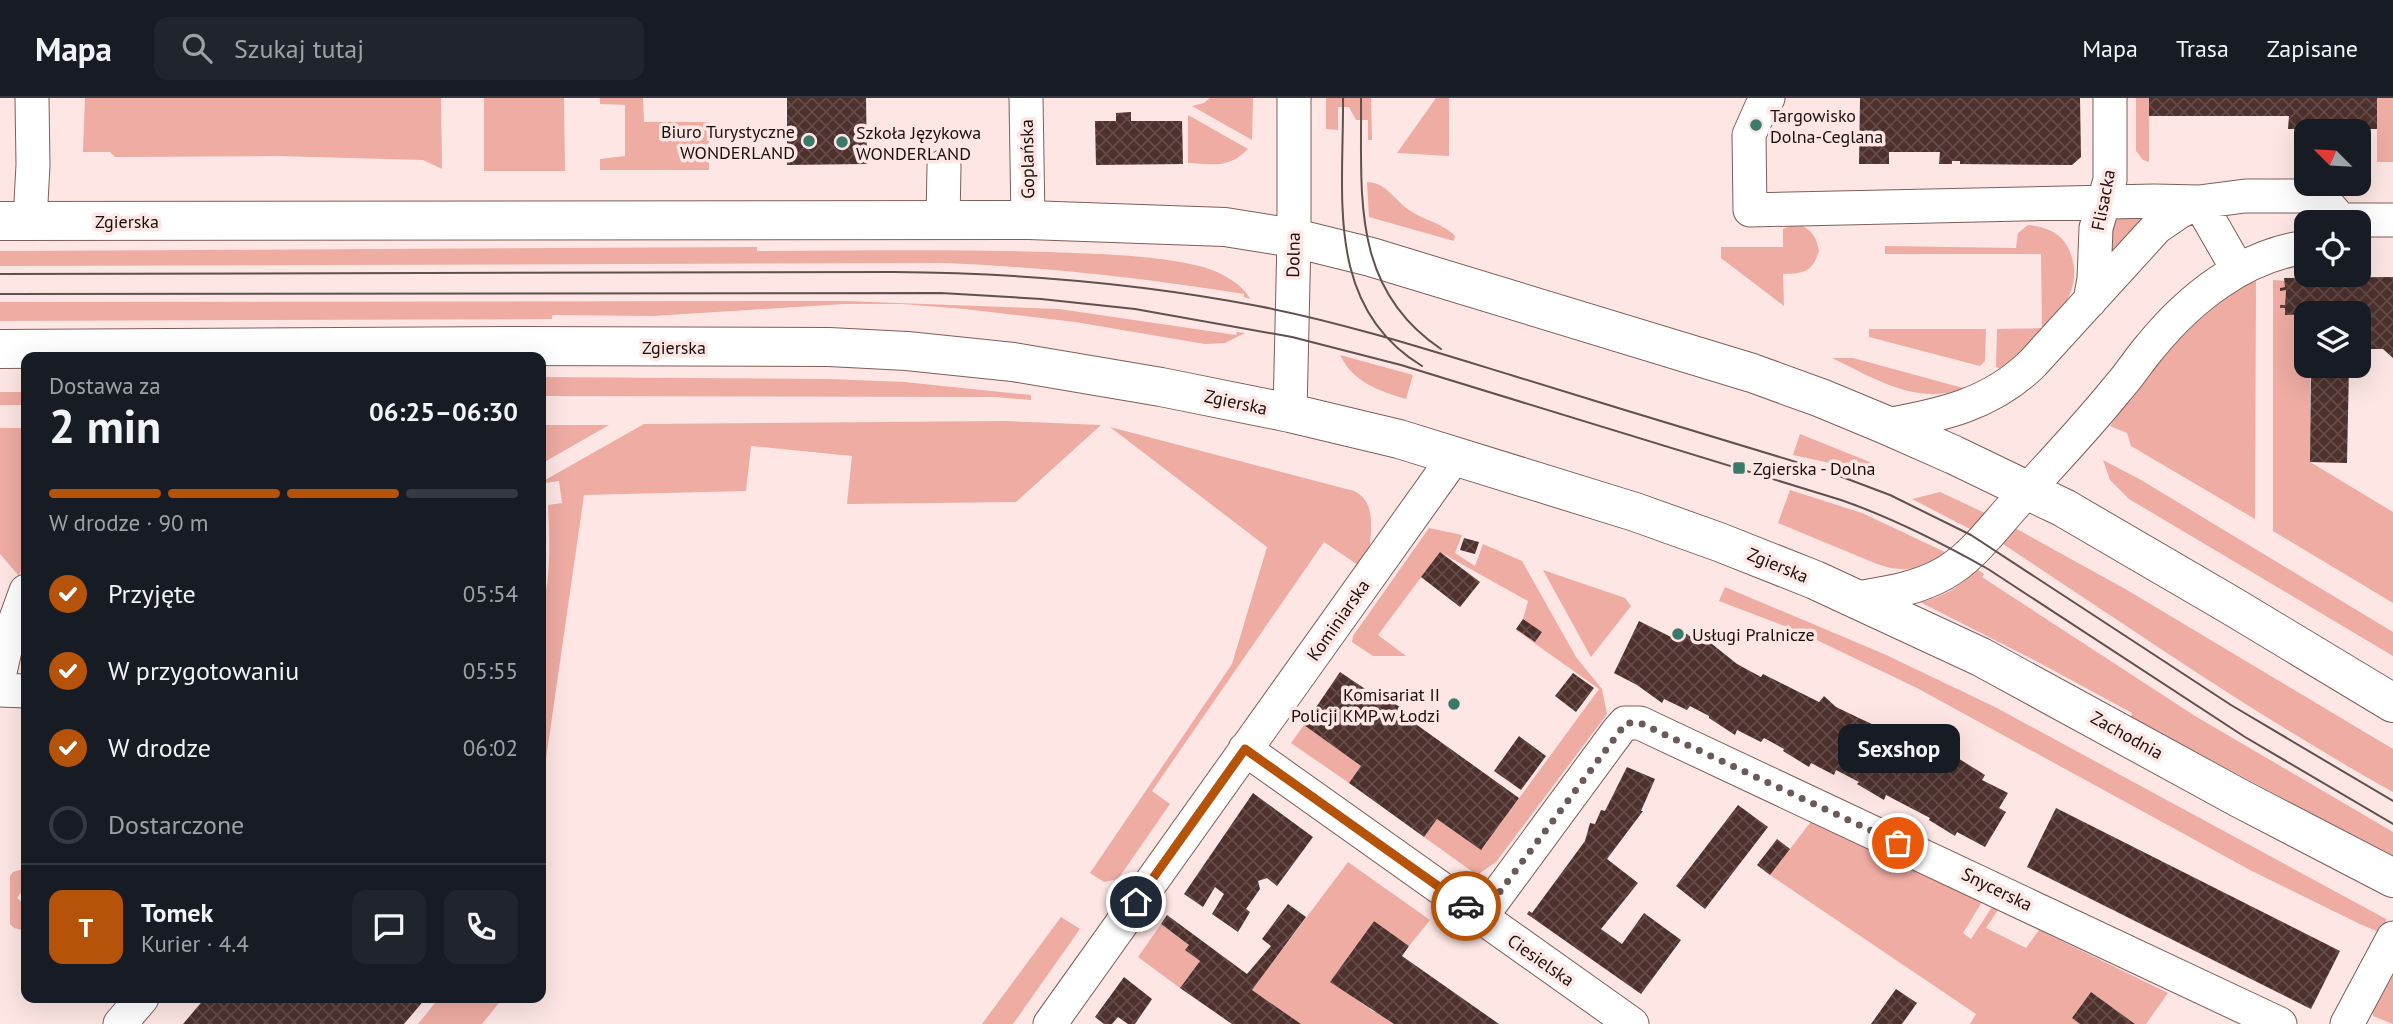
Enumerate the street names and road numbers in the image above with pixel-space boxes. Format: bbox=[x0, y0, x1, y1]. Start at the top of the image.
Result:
street label: Goplańska bbox=[1015, 119, 1039, 199]
street label: Flisacka bbox=[2086, 168, 2120, 232]
street label: Zgierska bbox=[95, 210, 159, 233]
street label: Dolna bbox=[1281, 232, 1305, 278]
street label: Zgierska bbox=[642, 336, 706, 359]
street label: Zgierska bbox=[1202, 384, 1270, 420]
street label: Zgierska bbox=[1744, 542, 1812, 588]
street label: Kominiarska bbox=[1302, 575, 1374, 665]
street label: Zachodnia bbox=[2087, 706, 2167, 764]
street label: Snycerska bbox=[1958, 862, 2036, 916]
street label: Ciesielska bbox=[1503, 929, 1579, 991]

